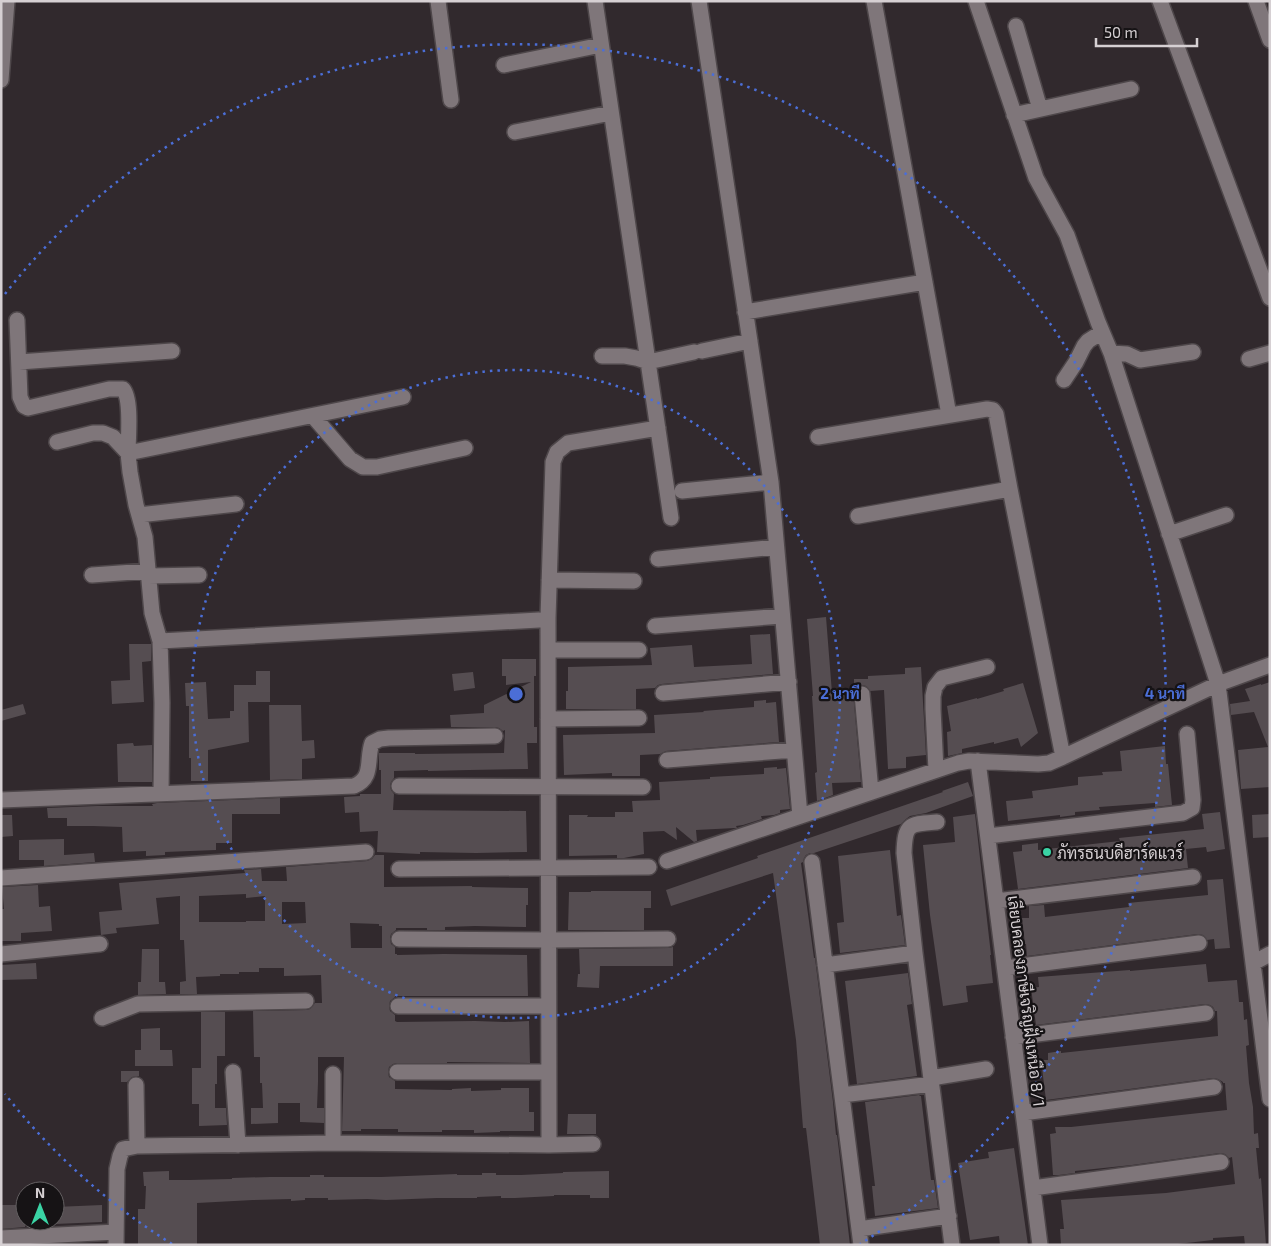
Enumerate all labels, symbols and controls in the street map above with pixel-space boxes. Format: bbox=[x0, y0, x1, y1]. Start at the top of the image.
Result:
scale bar bbox=[1096, 15, 1197, 47]
text: 50 m bbox=[1104, 23, 1138, 41]
text: 2 นาที bbox=[820, 684, 860, 702]
text: 4 นาที bbox=[1145, 684, 1185, 702]
centre of rings bbox=[507, 685, 525, 703]
place label: ภัทรธนบดีฮาร์ดแวร์ bbox=[1057, 841, 1183, 862]
marker: ภัทรธนบดีฮาร์ดแวร์ bbox=[1041, 846, 1053, 858]
street label: เลียบคลองภาษีเจริญฝั่งเหนือ 8/1 bbox=[1004, 894, 1053, 1108]
north arrow bbox=[15, 1181, 65, 1231]
text: N bbox=[35, 1184, 45, 1201]

